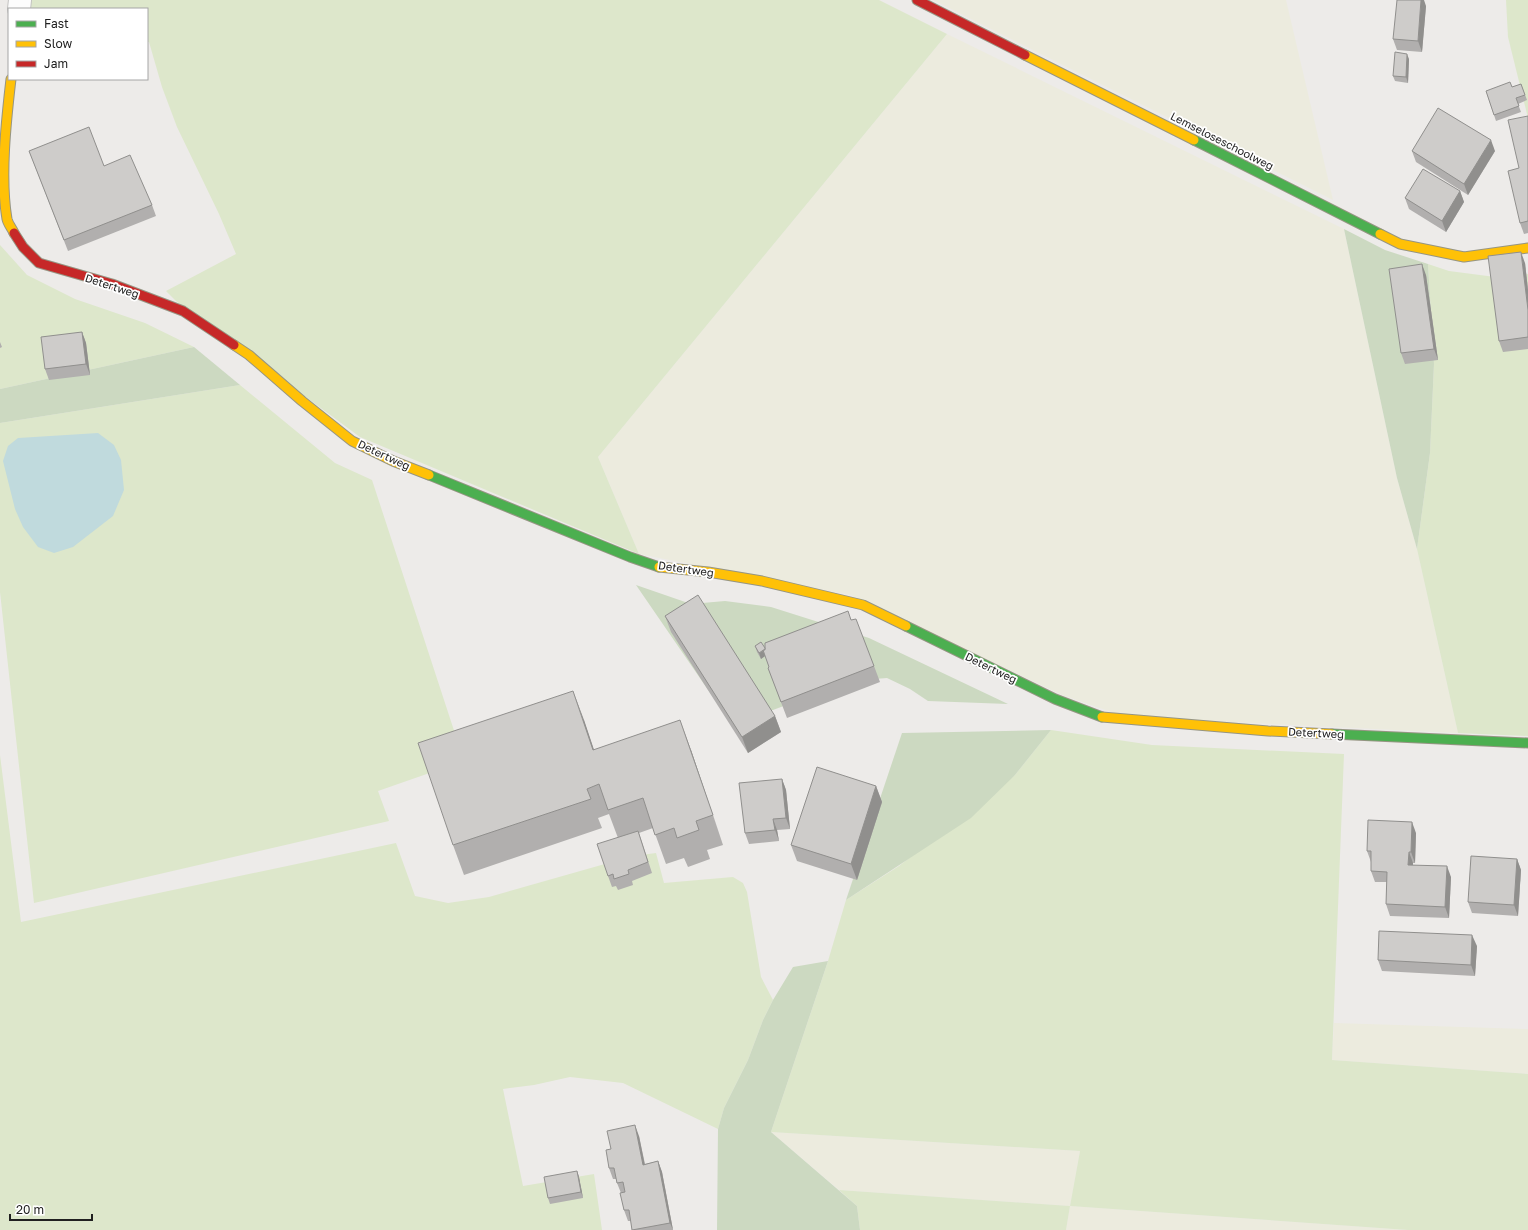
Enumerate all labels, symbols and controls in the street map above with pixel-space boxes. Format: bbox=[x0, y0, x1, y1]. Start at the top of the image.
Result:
legend bbox=[8, 8, 148, 80]
text: Fast bbox=[44, 16, 69, 31]
text: Slow bbox=[44, 36, 72, 51]
text: Jam bbox=[44, 56, 68, 71]
street label: Lemseloseschoolweg bbox=[1169, 109, 1276, 172]
street label: Detertweg bbox=[84, 271, 141, 300]
street label: Detertweg bbox=[356, 437, 412, 472]
street label: Detertweg bbox=[658, 558, 715, 579]
street label: Detertweg bbox=[963, 649, 1019, 686]
street label: Detertweg bbox=[1288, 725, 1344, 740]
scale bar bbox=[10, 1196, 92, 1222]
text: 20 m bbox=[16, 1202, 44, 1217]

